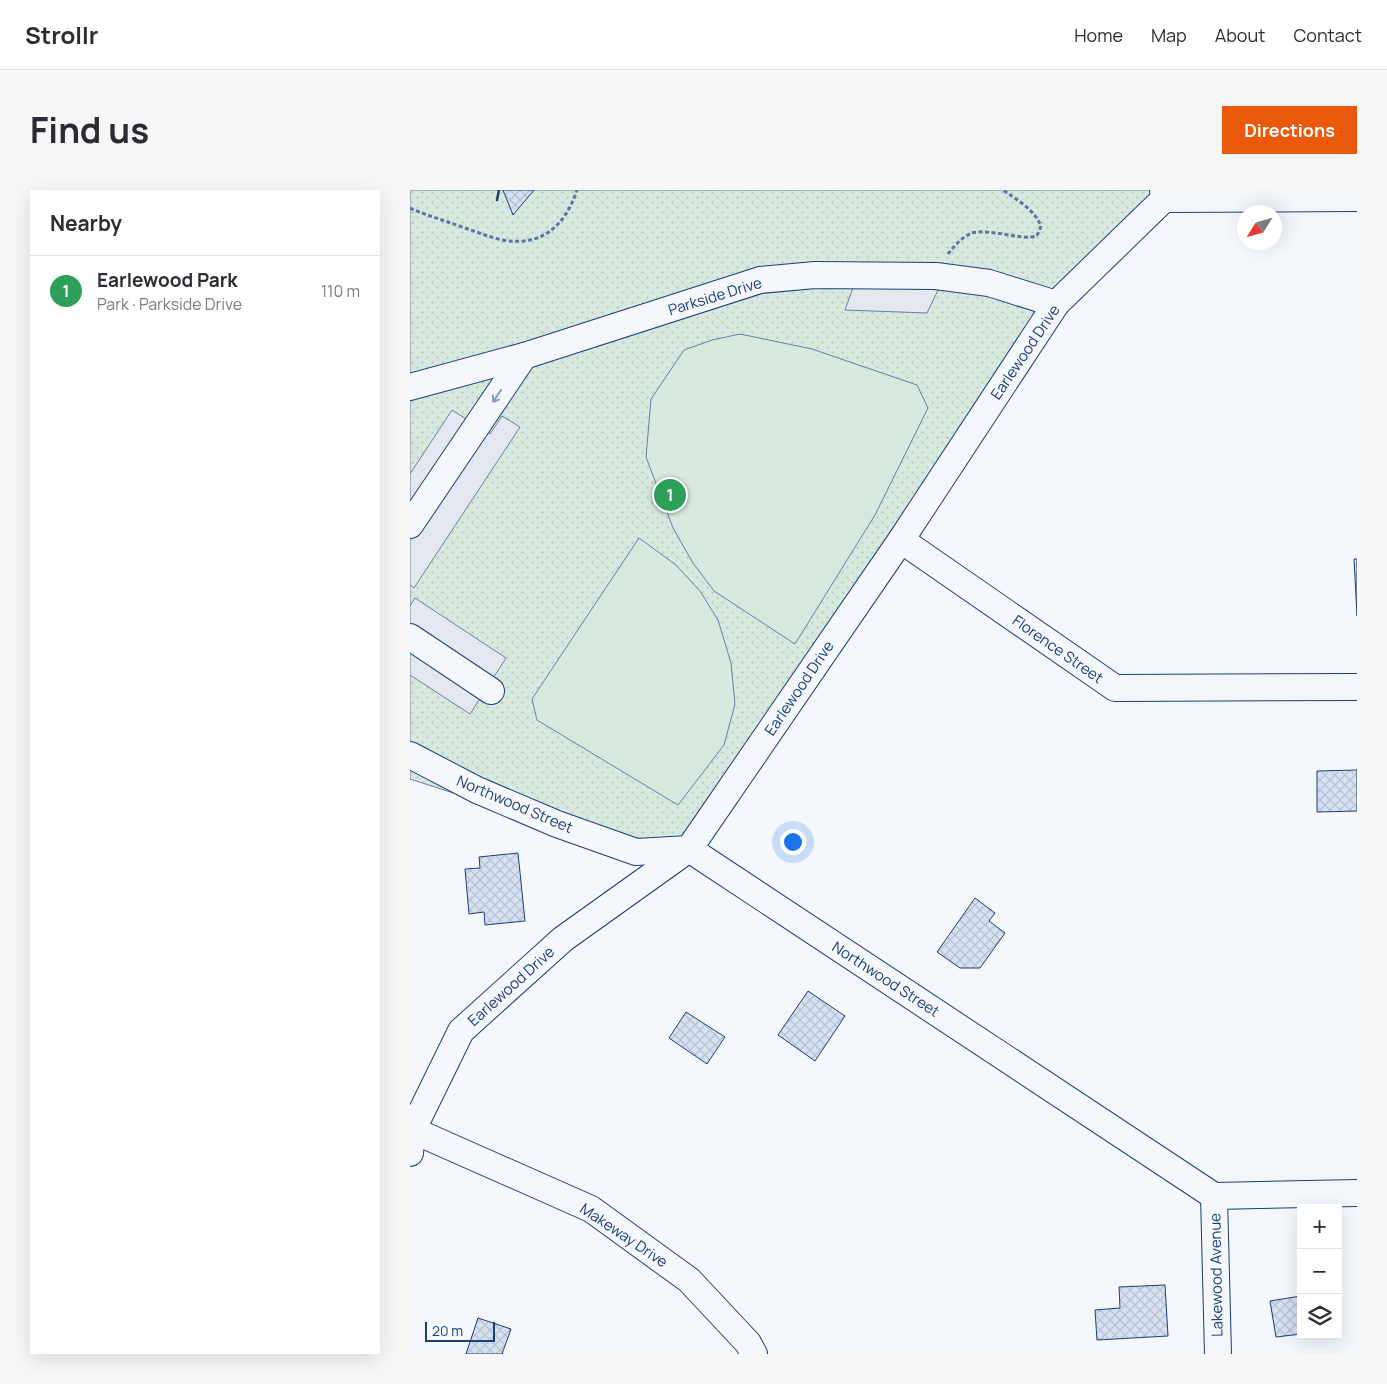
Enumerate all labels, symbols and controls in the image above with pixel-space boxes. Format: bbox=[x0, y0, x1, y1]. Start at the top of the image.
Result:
text: Strollr bbox=[25, 18, 98, 51]
text: Home bbox=[1074, 23, 1123, 47]
text: Map bbox=[1151, 23, 1187, 47]
text: About bbox=[1215, 23, 1265, 47]
text: Contact bbox=[1293, 23, 1362, 47]
text: Find us bbox=[30, 106, 149, 154]
button: Directions bbox=[1222, 106, 1357, 154]
north arrow bbox=[1237, 205, 1282, 250]
text: Nearby bbox=[50, 209, 122, 237]
text: Earlewood Park bbox=[97, 267, 238, 293]
street label: Parkside Drive bbox=[666, 272, 765, 320]
text: 1 bbox=[62, 280, 70, 302]
text: 110 m bbox=[321, 280, 360, 302]
text: Park · Parkside Drive bbox=[97, 293, 242, 315]
street label: Earlewood Drive bbox=[985, 300, 1065, 404]
one-way arrow bbox=[492, 389, 502, 403]
pin: 1 bbox=[654, 476, 686, 514]
street label: Florence Street bbox=[1008, 610, 1108, 688]
street label: Earlewood Drive bbox=[759, 636, 839, 740]
street label: Northwood Street bbox=[454, 770, 576, 838]
your location bbox=[780, 829, 806, 855]
street label: Northwood Street bbox=[828, 936, 944, 1022]
street label: Earlewood Drive bbox=[463, 941, 559, 1031]
street label: Makeway Drive bbox=[576, 1198, 672, 1272]
map controls bbox=[1297, 1204, 1342, 1339]
button: + bbox=[1297, 1204, 1342, 1249]
street label: Lakewood Avenue bbox=[1204, 1213, 1228, 1337]
button: − bbox=[1297, 1249, 1342, 1294]
button: layers bbox=[1297, 1294, 1342, 1339]
scale bar bbox=[425, 1319, 495, 1342]
text: 20 m bbox=[432, 1321, 463, 1340]

